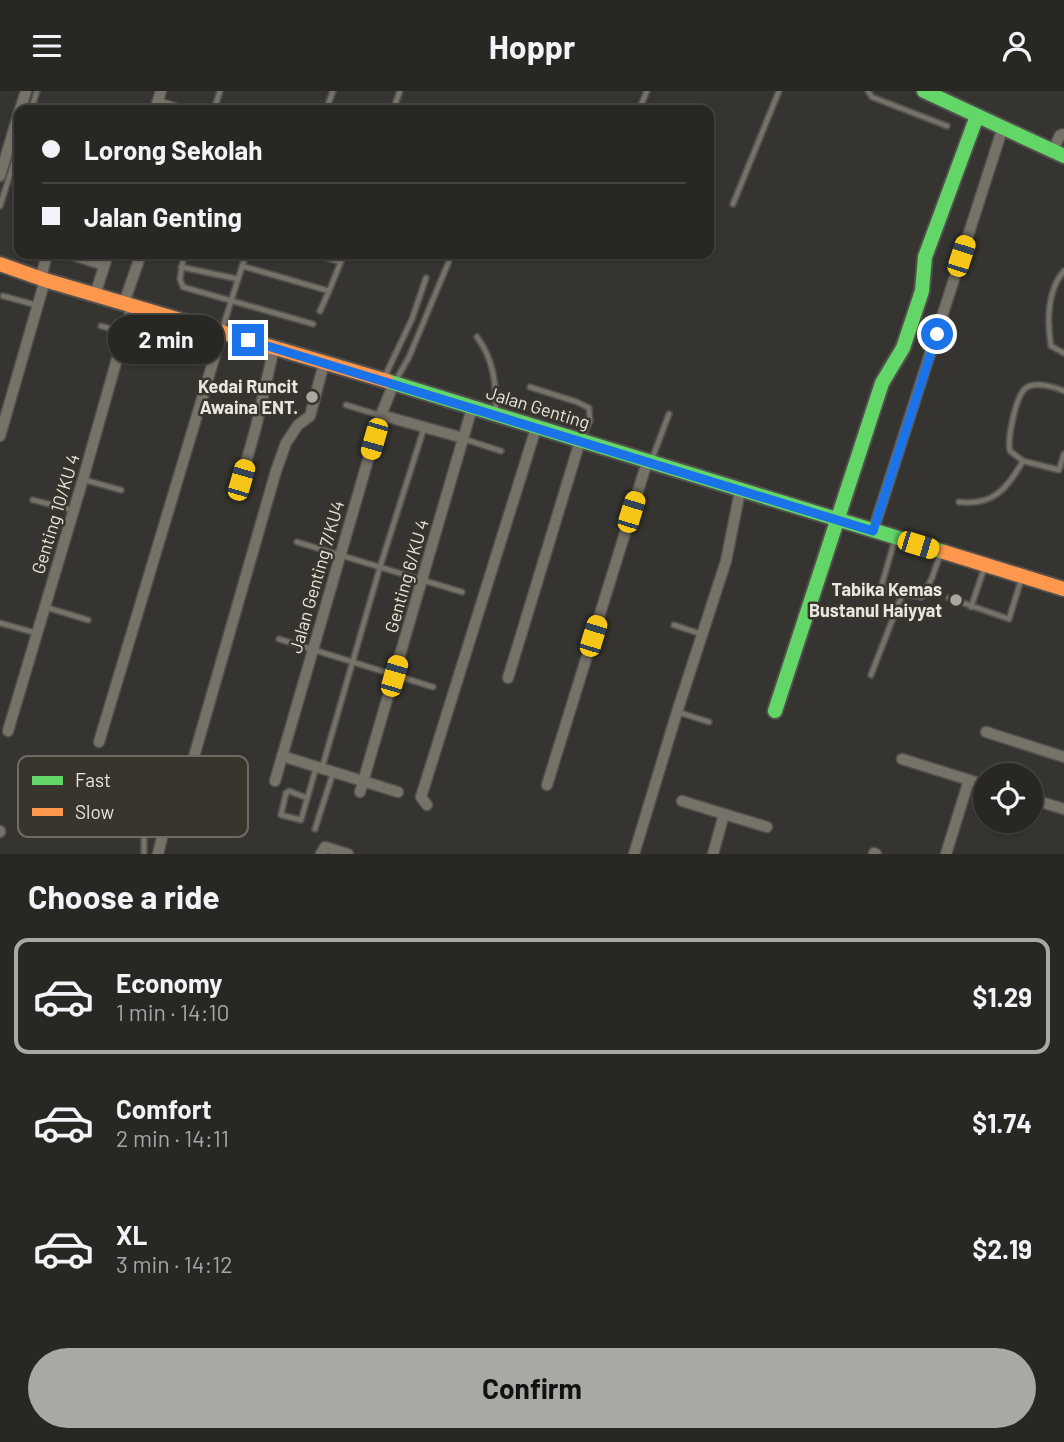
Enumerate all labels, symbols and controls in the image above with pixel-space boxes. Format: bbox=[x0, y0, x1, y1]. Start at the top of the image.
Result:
icon: menu bbox=[28, 27, 66, 65]
text: Hoppr bbox=[489, 27, 575, 65]
icon: person bbox=[998, 27, 1036, 65]
text: Lorong Sekolah bbox=[84, 134, 262, 165]
text: Jalan Genting bbox=[84, 201, 242, 232]
car bbox=[945, 233, 978, 279]
callout: 2 min bbox=[108, 315, 224, 365]
route start bbox=[921, 318, 953, 350]
route end bbox=[232, 324, 264, 356]
text: 2 min bbox=[138, 325, 194, 353]
place label: Kedai Runcit Awaina ENT. bbox=[198, 375, 298, 418]
street label: Jalan Genting bbox=[484, 381, 593, 433]
marker: Kedai Runcit Awaina ENT. bbox=[304, 389, 320, 405]
car bbox=[359, 416, 390, 462]
street label: Genting 10/KU 4 bbox=[26, 451, 84, 576]
car bbox=[226, 457, 257, 503]
car bbox=[615, 489, 648, 535]
street label: Jalan Genting 7/KU4 bbox=[284, 498, 348, 656]
street label: Genting 6/KU 4 bbox=[379, 516, 433, 635]
car bbox=[895, 529, 942, 561]
place label: Tabika Kemas Bustanul Haiyyat bbox=[809, 578, 942, 621]
marker: Tabika Kemas Bustanul Haiyyat bbox=[948, 592, 964, 608]
car bbox=[577, 613, 610, 659]
car bbox=[379, 653, 410, 699]
legend bbox=[18, 756, 248, 837]
map controls bbox=[973, 763, 1043, 833]
button: locate bbox=[973, 763, 1043, 833]
text: Fast bbox=[75, 768, 111, 791]
text: Slow bbox=[75, 800, 114, 823]
text: Choose a ride bbox=[28, 877, 220, 915]
icon: car bbox=[32, 965, 95, 1028]
text: Economy bbox=[116, 967, 222, 998]
text: $1.29 bbox=[973, 981, 1032, 1012]
text: 1 min · 14:10 bbox=[116, 998, 230, 1026]
icon: car bbox=[32, 1091, 95, 1154]
text: Comfort bbox=[116, 1093, 212, 1124]
text: $1.74 bbox=[972, 1107, 1032, 1138]
text: 2 min · 14:11 bbox=[116, 1124, 229, 1152]
icon: car bbox=[32, 1217, 95, 1280]
text: XL bbox=[116, 1219, 147, 1250]
text: $2.19 bbox=[973, 1233, 1032, 1264]
text: 3 min · 14:12 bbox=[116, 1250, 233, 1278]
button: Confirm bbox=[28, 1348, 1036, 1428]

